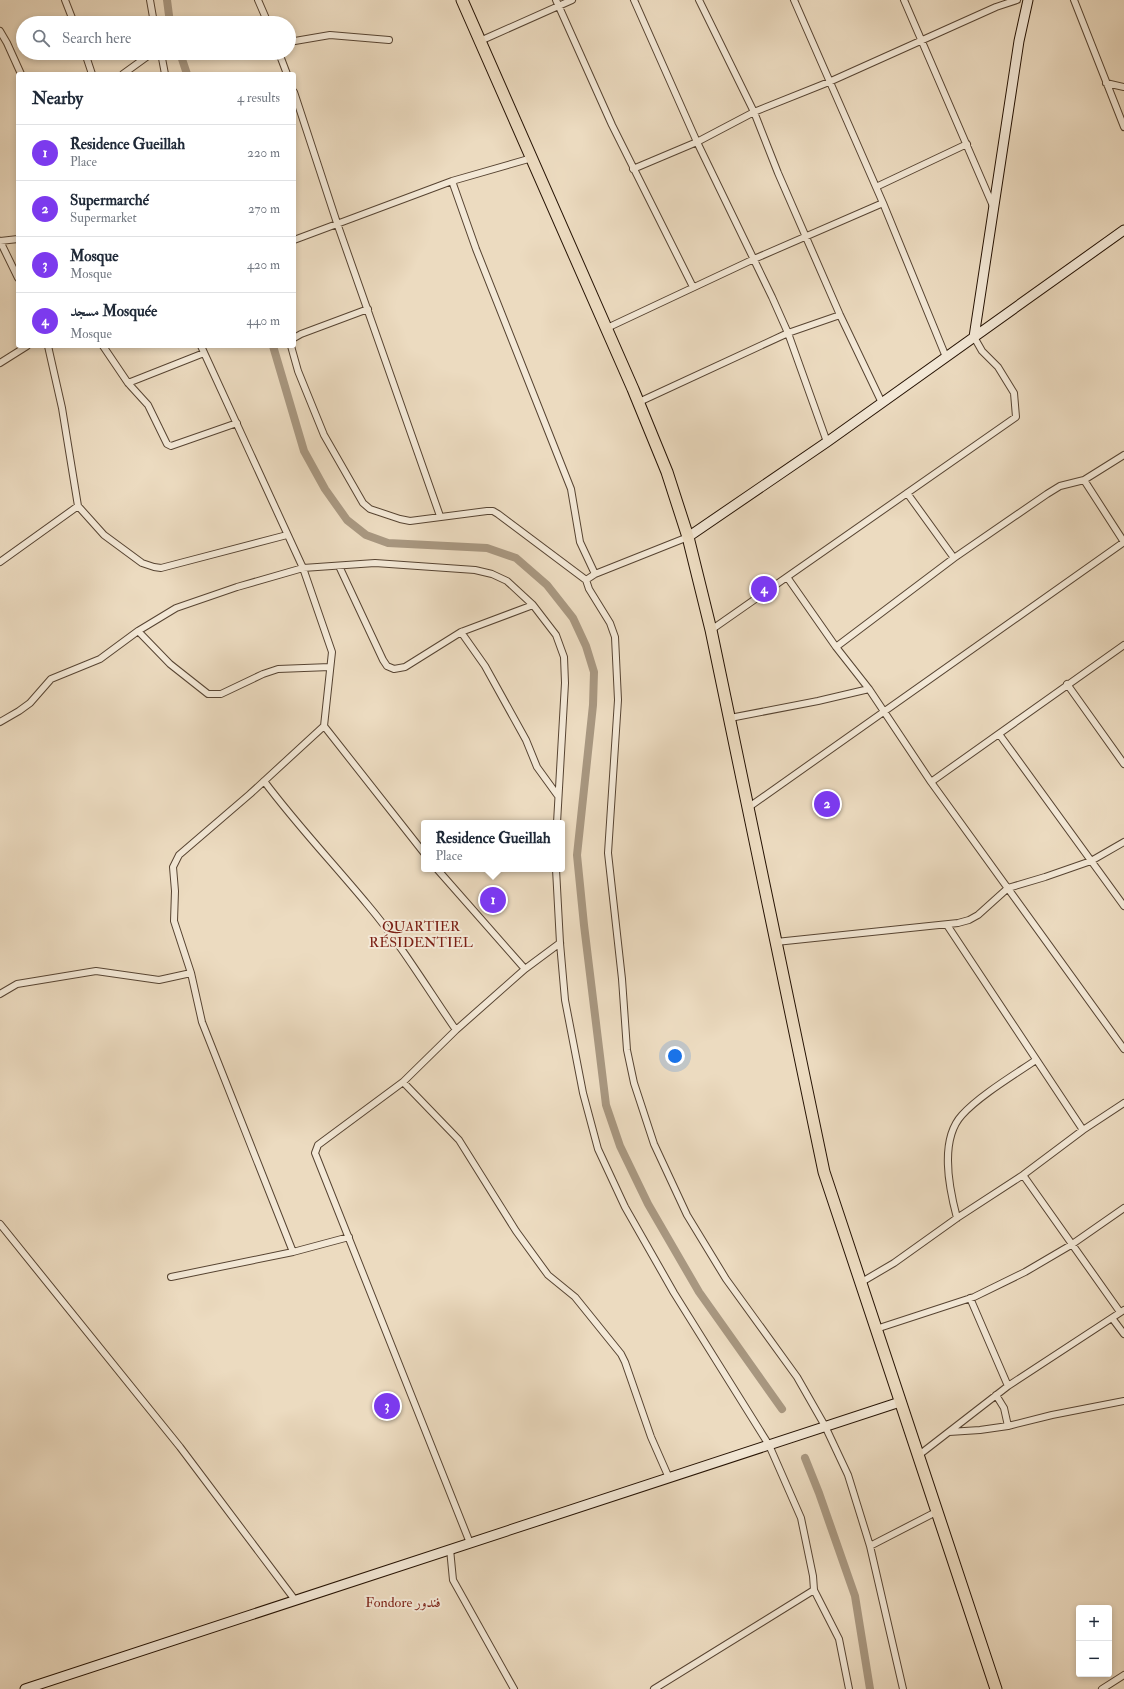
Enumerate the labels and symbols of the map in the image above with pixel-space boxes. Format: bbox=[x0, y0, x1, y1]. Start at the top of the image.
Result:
pin: 4 bbox=[751, 574, 777, 604]
pin: 2 bbox=[814, 789, 840, 819]
pin: 1 bbox=[480, 885, 506, 915]
district label: QUARTIER RÉSIDENTIEL bbox=[369, 918, 473, 951]
your location bbox=[665, 1046, 685, 1066]
pin: 3 bbox=[374, 1391, 400, 1421]
district label: Fondore فندور bbox=[365, 1594, 441, 1611]

